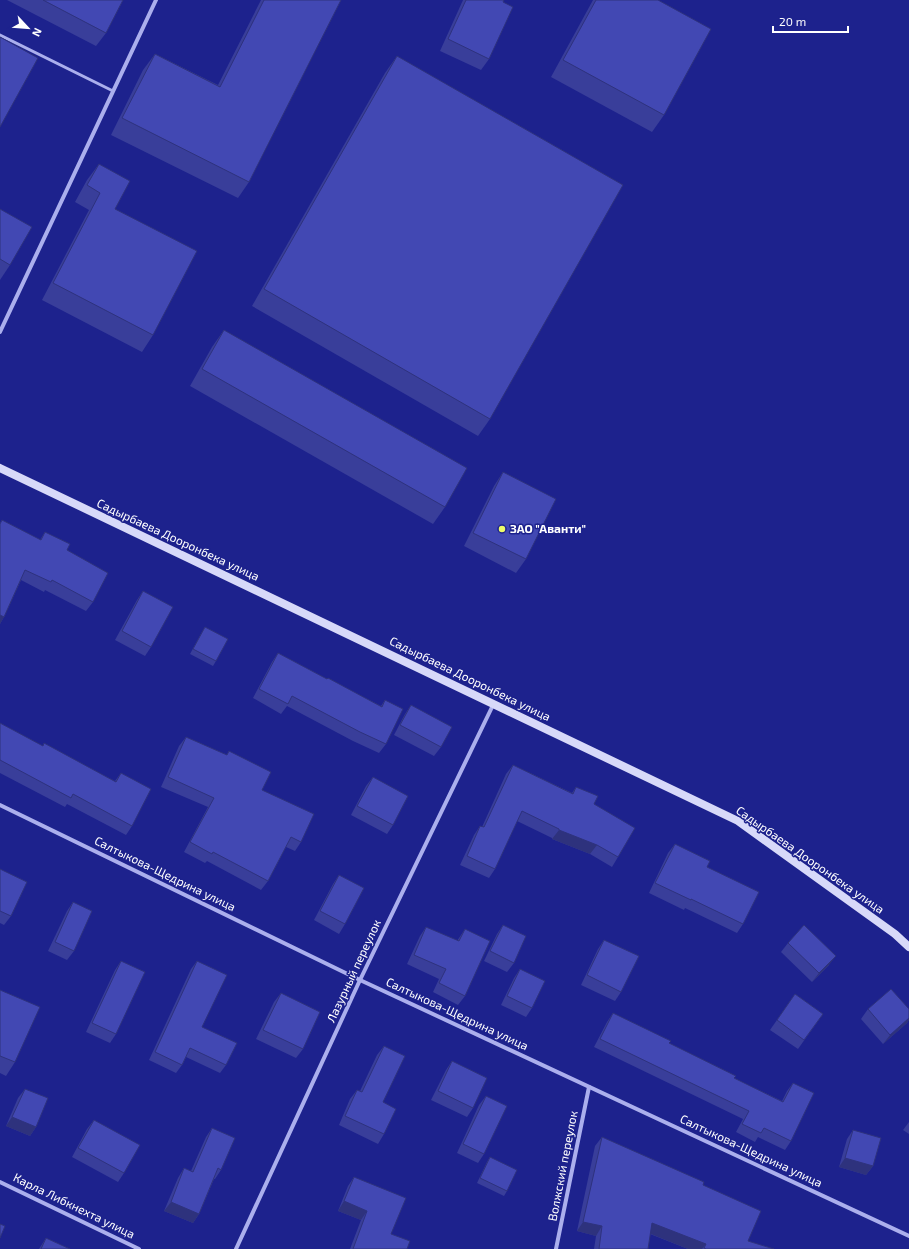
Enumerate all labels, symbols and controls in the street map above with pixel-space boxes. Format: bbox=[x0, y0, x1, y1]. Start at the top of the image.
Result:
north arrow bbox=[8, 8, 48, 48]
scale bar bbox=[773, 8, 848, 34]
text: 20 m bbox=[779, 14, 806, 28]
text: N bbox=[30, 26, 45, 39]
street label: Садырбаева Дооронбека улица bbox=[95, 495, 262, 584]
place label: ЗАО "Аванти" bbox=[510, 521, 586, 535]
marker: ЗАО "Аванти" bbox=[497, 524, 507, 534]
street label: Садырбаева Дооронбека улица bbox=[387, 633, 553, 724]
street label: Садырбаева Дооронбека улица bbox=[733, 803, 887, 917]
street label: Салтыкова-Щедрина улица bbox=[92, 833, 238, 914]
street label: Лазурный переулок bbox=[323, 916, 384, 1025]
street label: Салтыкова-Щедрина улица bbox=[384, 974, 531, 1053]
street label: Волжский переулок bbox=[544, 1109, 581, 1222]
street label: Салтыкова-Щедрина улица bbox=[678, 1111, 825, 1190]
street label: Карла Либкнехта улица bbox=[11, 1170, 137, 1242]

